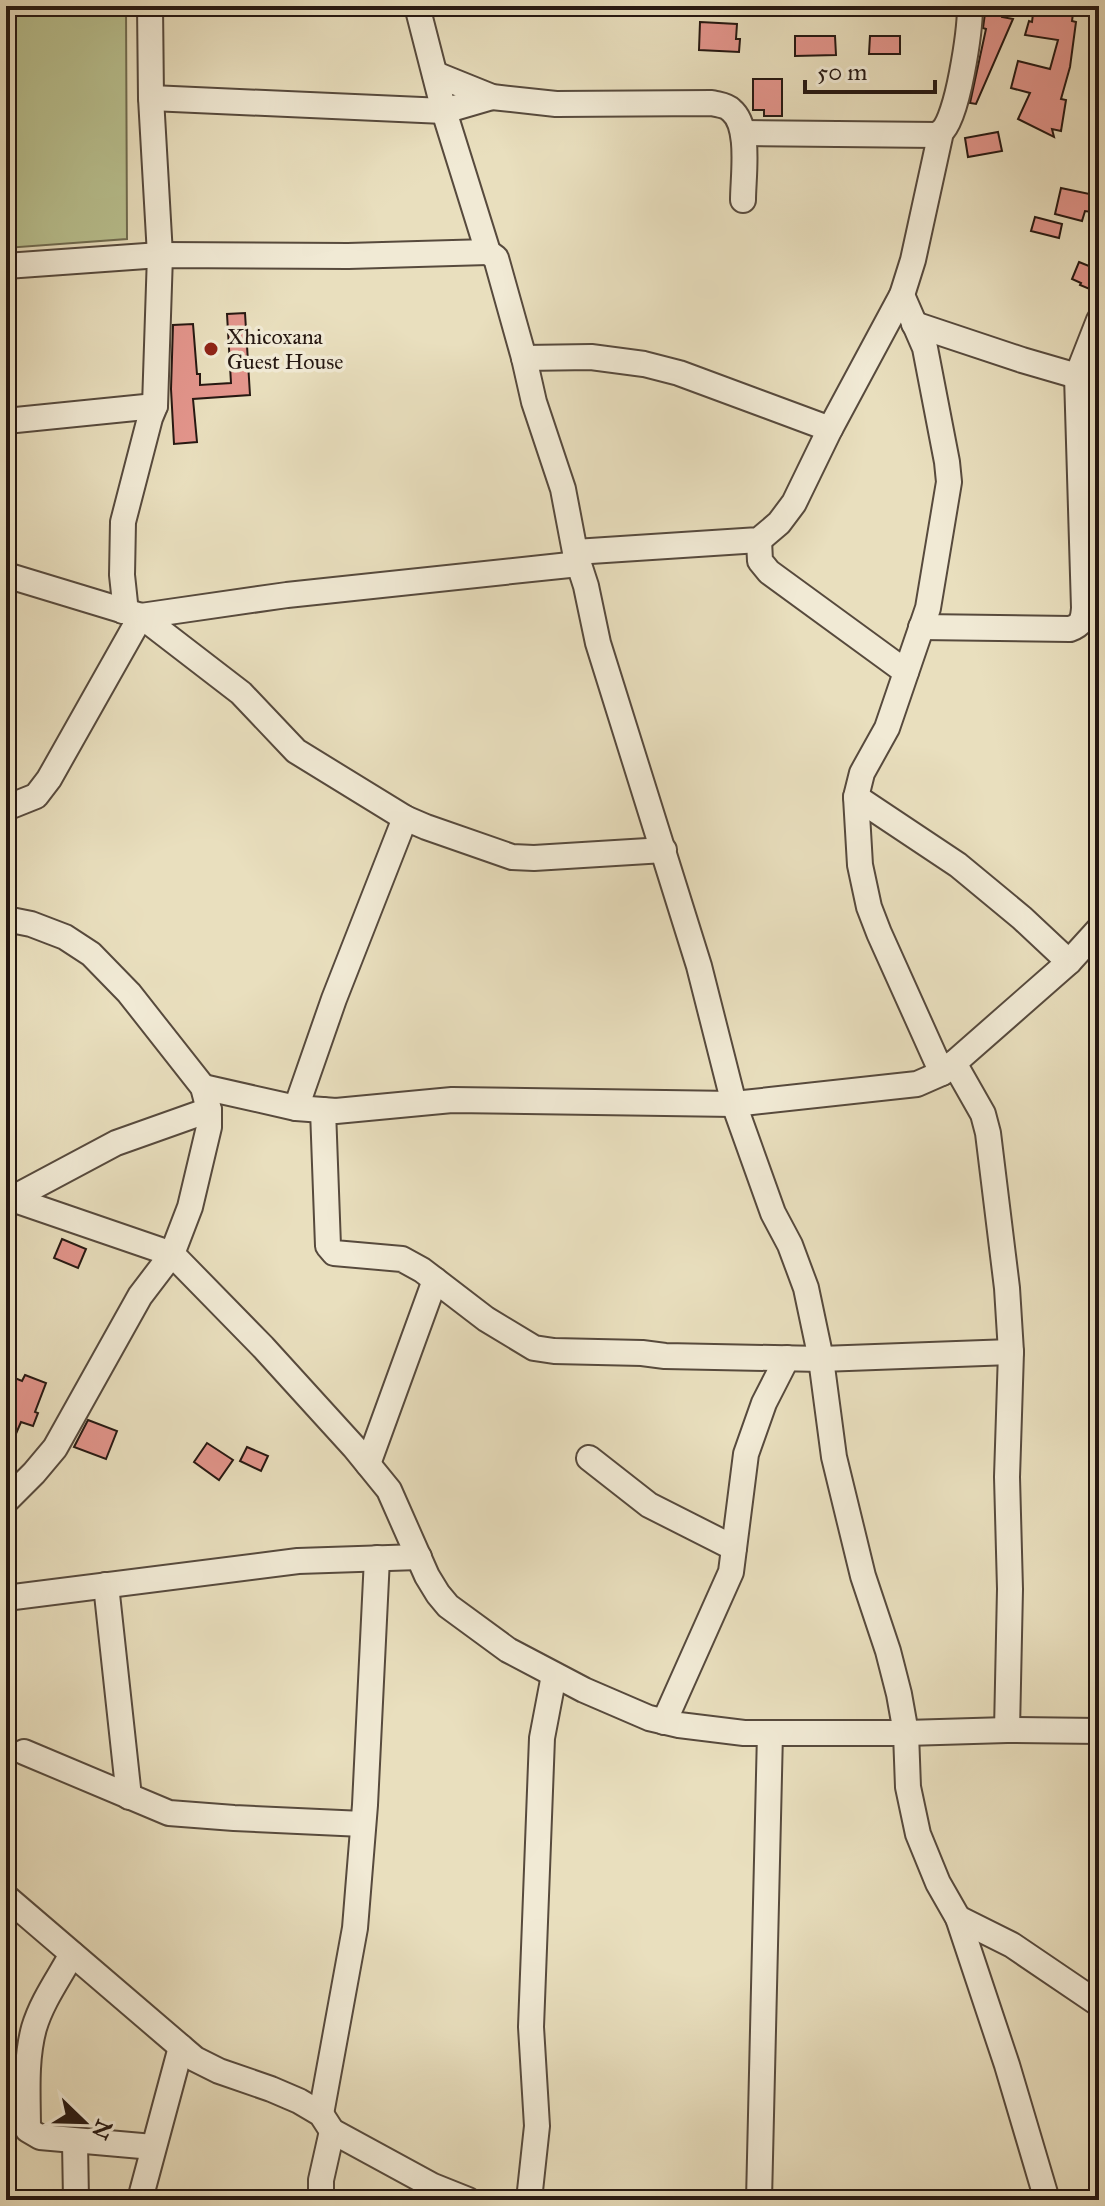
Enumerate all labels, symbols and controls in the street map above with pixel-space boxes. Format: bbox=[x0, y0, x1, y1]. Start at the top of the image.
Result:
scale bar bbox=[805, 44, 935, 94]
text: 50 m bbox=[817, 57, 867, 87]
place label: Xhicoxana Guest House bbox=[227, 323, 343, 375]
marker: Xhicoxana Guest House bbox=[202, 340, 220, 358]
north arrow bbox=[44, 2082, 124, 2162]
text: N bbox=[86, 2116, 118, 2144]

